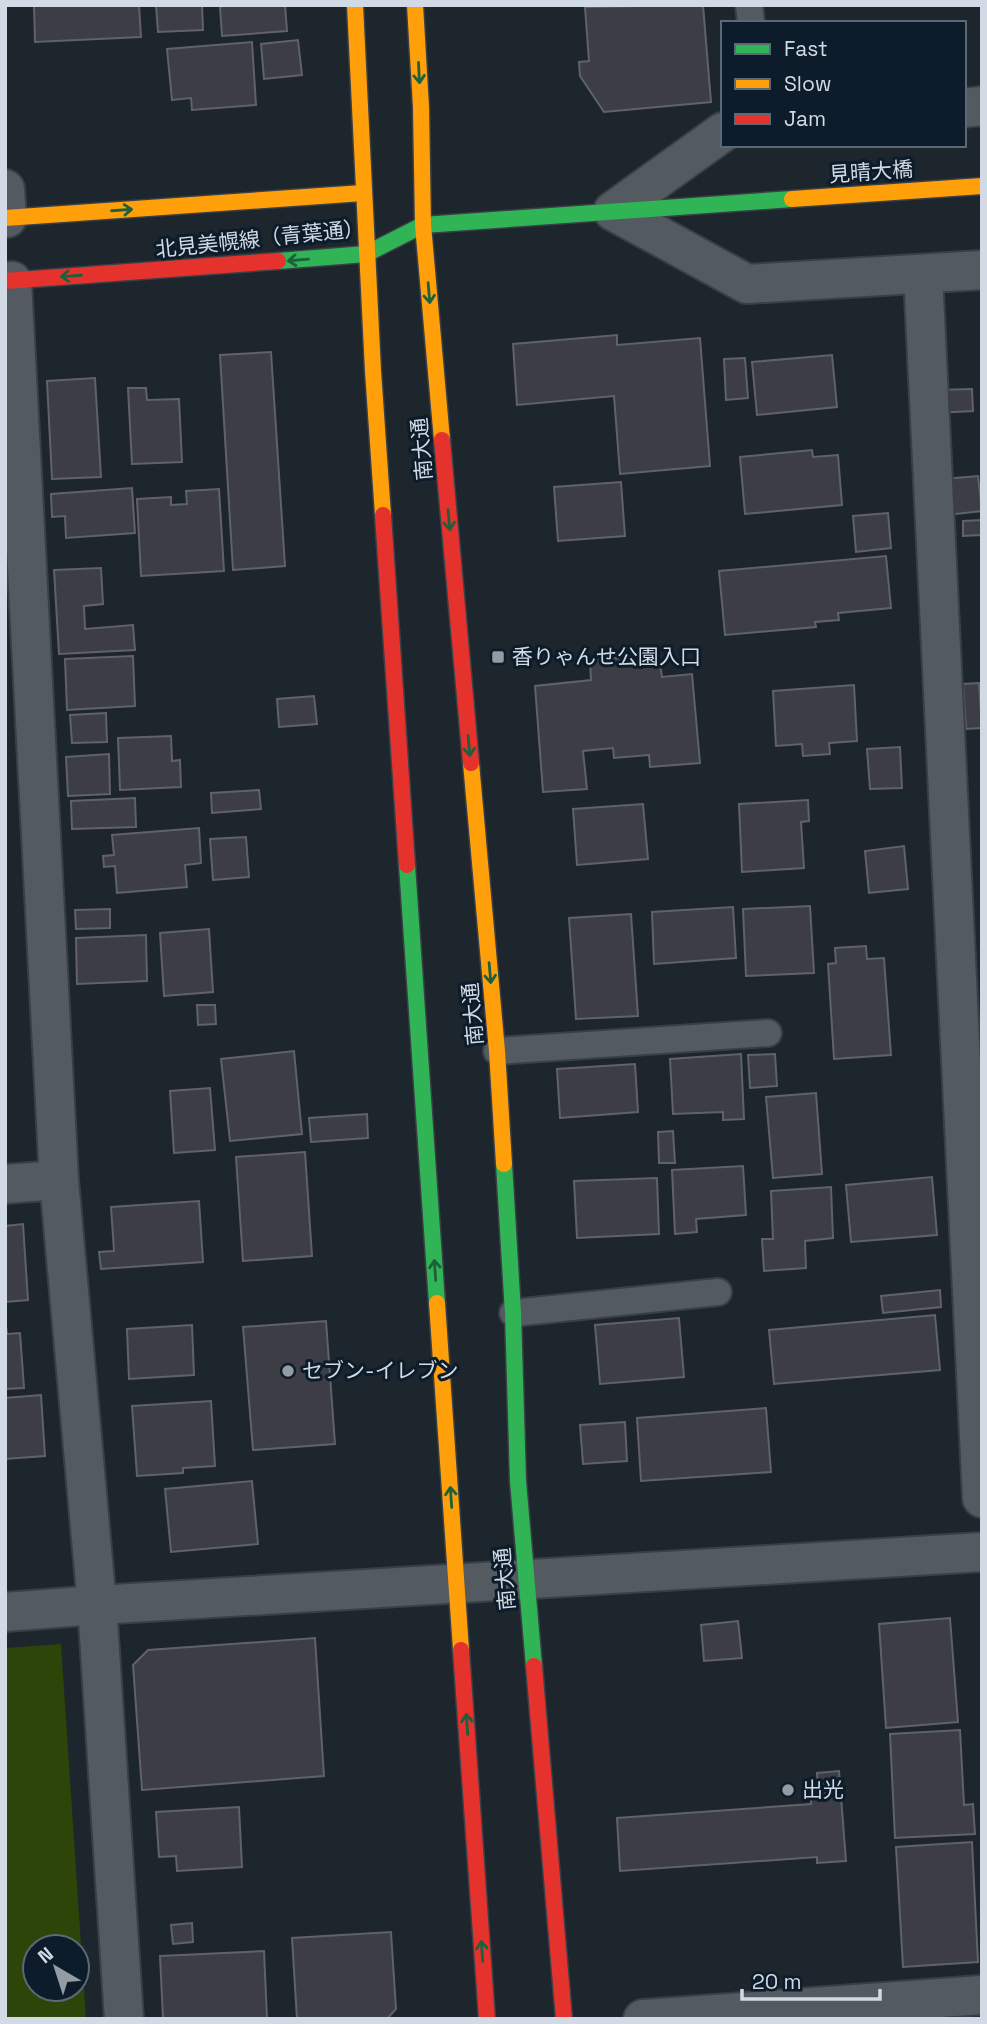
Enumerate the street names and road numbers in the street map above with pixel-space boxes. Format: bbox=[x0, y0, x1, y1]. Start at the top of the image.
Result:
street label: 見晴大橋 bbox=[828, 155, 914, 188]
street label: 北見美幌線（青葉通） bbox=[154, 214, 366, 263]
street label: 南大通 bbox=[405, 416, 438, 482]
street label: 南大通 bbox=[456, 981, 489, 1047]
street label: 南大通 bbox=[488, 1546, 521, 1612]

